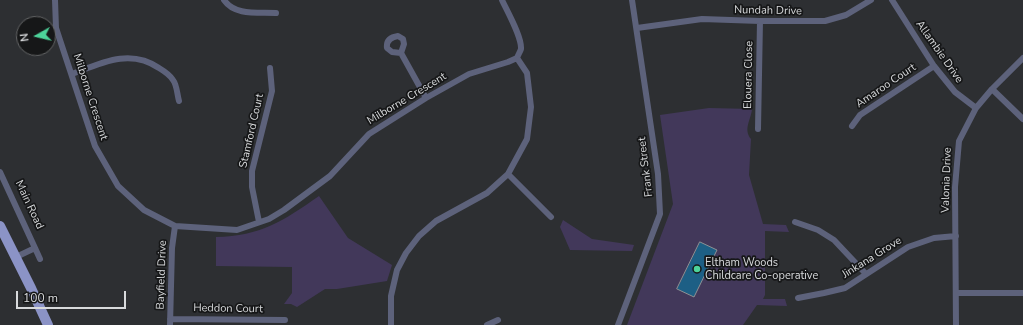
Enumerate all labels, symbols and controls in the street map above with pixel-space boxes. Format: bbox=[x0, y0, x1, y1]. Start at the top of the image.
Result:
street label: Nundah Drive bbox=[734, 4, 802, 18]
north arrow bbox=[16, 16, 56, 56]
street label: Allambie Drive bbox=[913, 18, 965, 86]
text: N bbox=[17, 32, 33, 43]
street label: Elouera Close bbox=[742, 41, 756, 109]
street label: Milborne Crescent bbox=[70, 52, 110, 142]
street label: Amaroo Court bbox=[853, 61, 919, 111]
street label: Milborne Crescent bbox=[365, 70, 449, 128]
street label: Stamford Court bbox=[237, 93, 267, 169]
street label: Frank Street bbox=[636, 136, 656, 198]
street label: Valonia Drive bbox=[939, 147, 955, 213]
street label: Main Road bbox=[12, 178, 46, 232]
street label: Jinkana Grove bbox=[840, 234, 904, 282]
street label: Bayfield Drive bbox=[154, 240, 170, 310]
place label: Eltham Woods Childcare Co-operative bbox=[705, 256, 818, 282]
marker: Eltham Woods Childcare Co-operative bbox=[692, 264, 702, 274]
scale bar bbox=[18, 283, 128, 309]
text: 100 m bbox=[23, 290, 58, 306]
street label: Heddon Court bbox=[193, 302, 263, 316]

